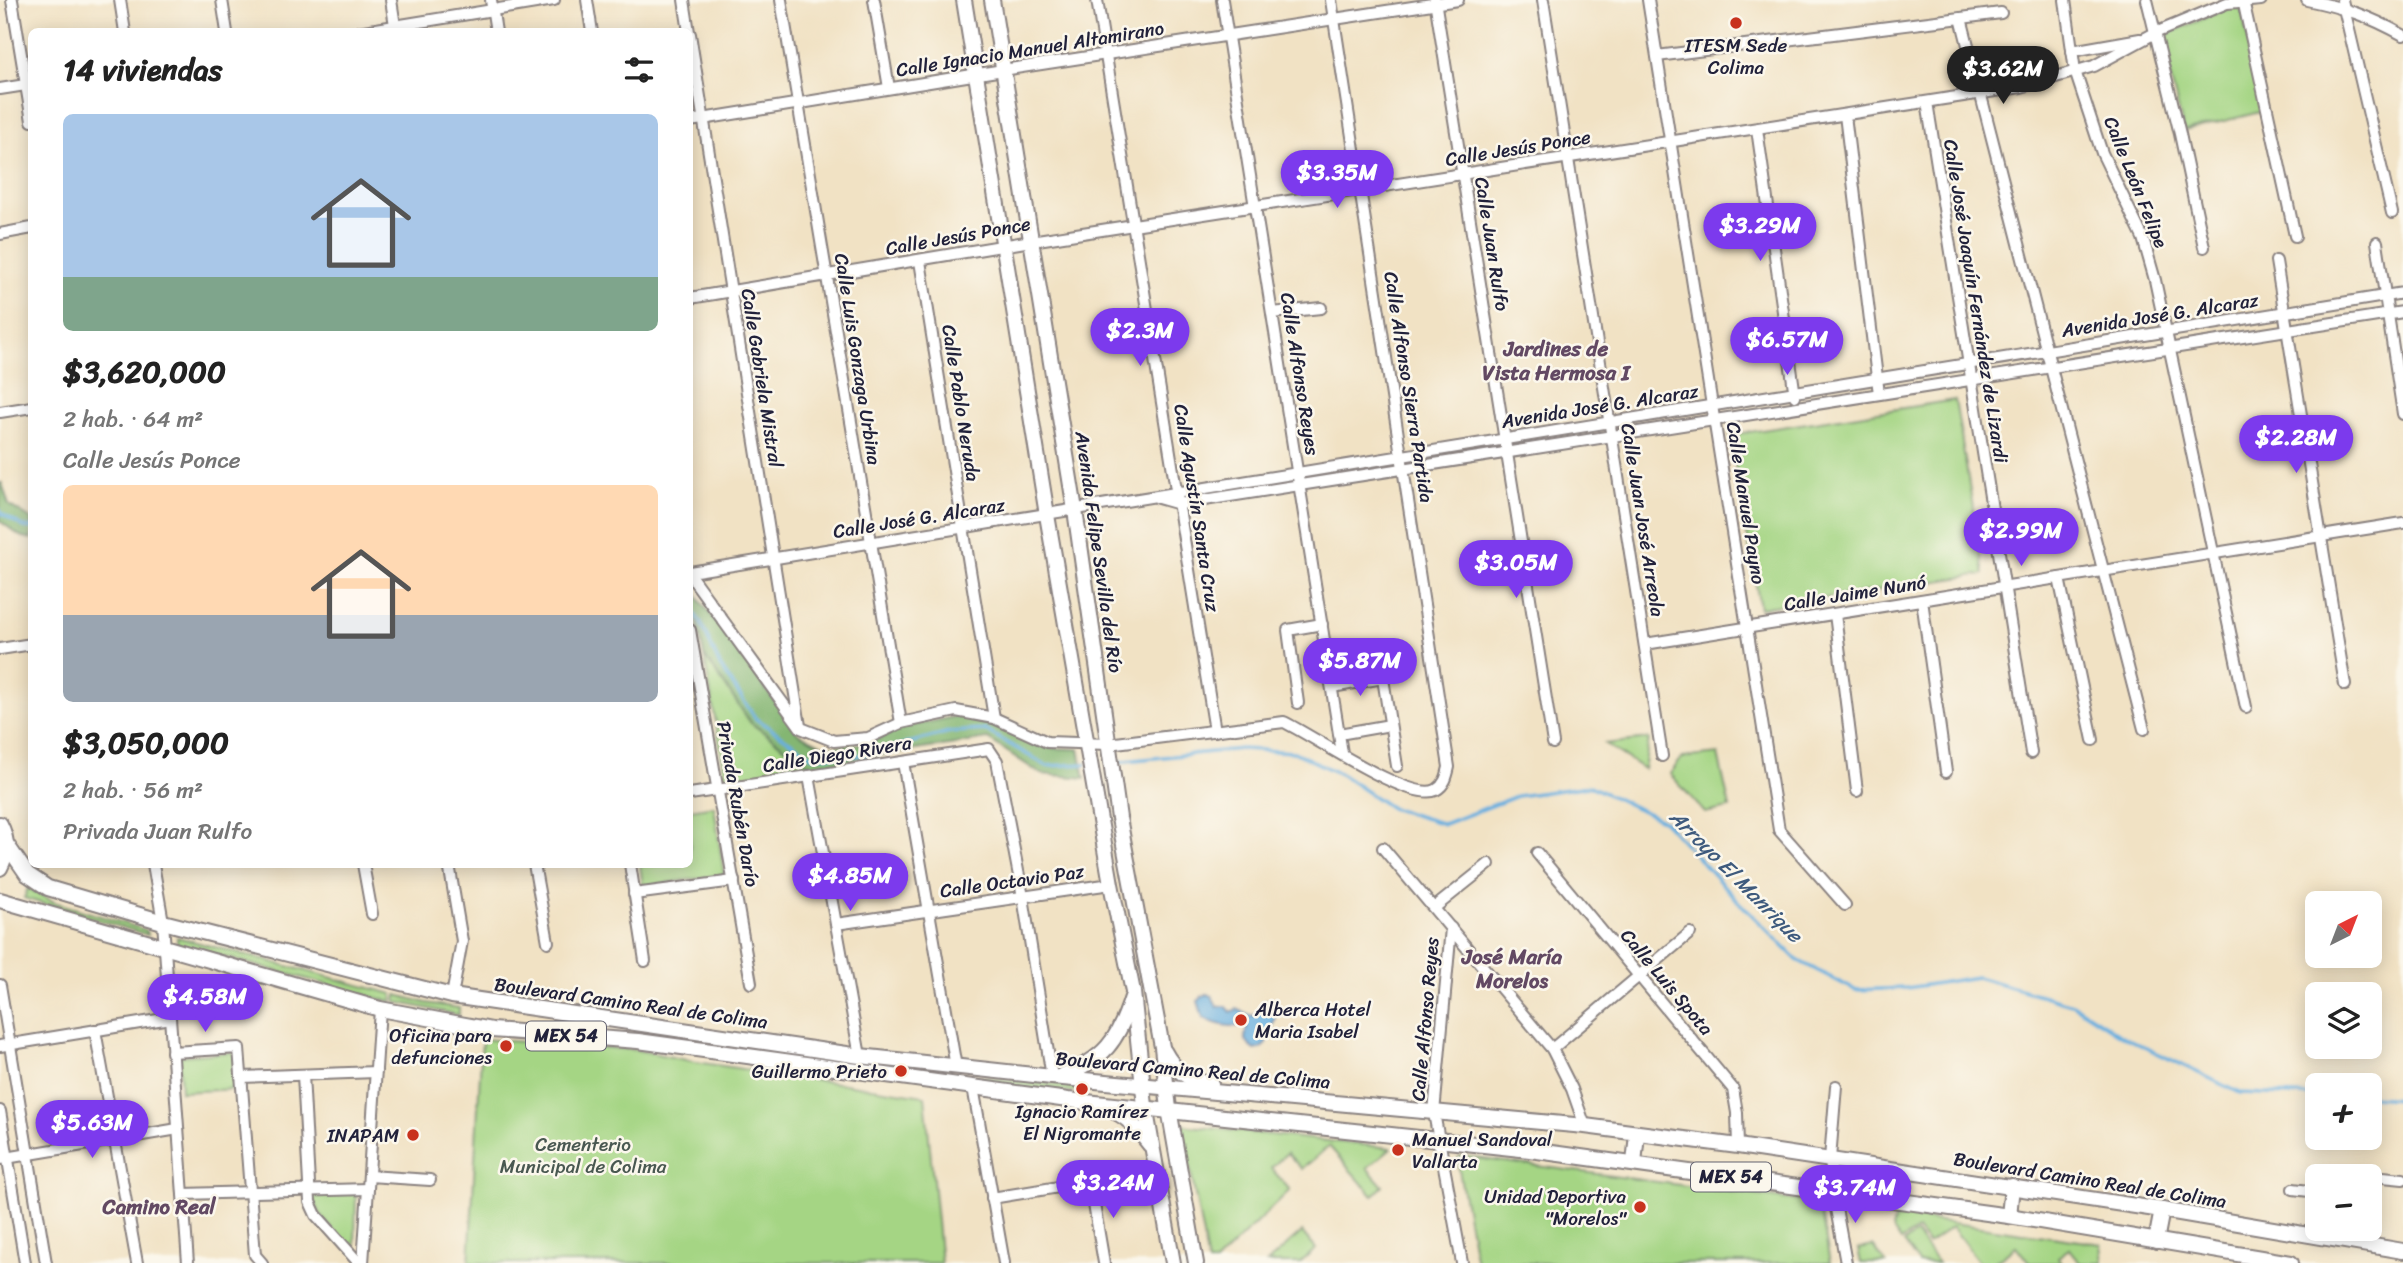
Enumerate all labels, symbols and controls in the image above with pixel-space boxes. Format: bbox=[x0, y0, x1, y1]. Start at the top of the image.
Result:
street label: Calle Ignacio Manuel Altamirano bbox=[894, 12, 1166, 86]
marker: ITESM Sede Colima bbox=[1728, 15, 1744, 31]
place label: ITESM Sede Colima bbox=[1684, 29, 1787, 84]
text: 14 viviendas bbox=[63, 43, 222, 97]
pin: $3.62M bbox=[1946, 46, 2060, 106]
text: $3.62M bbox=[1963, 48, 2043, 89]
icon: filters bbox=[620, 51, 658, 89]
street label: Calle León Felipe bbox=[2095, 111, 2177, 253]
street label: Calle Jesús Ponce bbox=[1443, 120, 1593, 176]
street label: Calle José Joaquín Fernández de Lizardi bbox=[1934, 137, 2018, 466]
pin: $3.35M bbox=[1280, 150, 1394, 210]
text: $3.35M bbox=[1297, 152, 1377, 193]
icon: home bbox=[298, 160, 424, 286]
street label: Calle Juan Rulfo bbox=[1465, 175, 1519, 313]
pin: $3.29M bbox=[1703, 204, 1817, 263]
text: $3.29M bbox=[1719, 205, 1801, 246]
street label: Calle Jesús Ponce bbox=[883, 207, 1033, 265]
street label: Calle Luis Gonzaga Urbina bbox=[825, 251, 891, 468]
street label: Calle Alfonso Sierra Partida bbox=[1374, 269, 1444, 505]
street label: Avenida José G. Alcaraz bbox=[2058, 283, 2262, 347]
street label: Calle Gabriela Mistral bbox=[732, 286, 793, 470]
street label: Calle Alfonso Reyes bbox=[1271, 290, 1329, 458]
pin: $2.3M bbox=[1091, 308, 1189, 368]
text: $2.3M bbox=[1106, 310, 1174, 351]
pin: $6.57M bbox=[1730, 318, 1844, 377]
text: $6.57M bbox=[1746, 319, 1828, 360]
street label: Calle Pablo Neruda bbox=[932, 322, 990, 484]
district label: Jardines de Vista Hermosa I bbox=[1482, 330, 1631, 392]
text: $3,620,000 bbox=[63, 345, 226, 399]
street label: Avenida José G. Alcaraz bbox=[1498, 374, 1702, 438]
text: 2 hab. · 64 m² bbox=[63, 399, 203, 440]
street label: Calle Agustín Santa Cruz bbox=[1164, 402, 1230, 615]
pin: $2.28M bbox=[2239, 416, 2353, 475]
text: $2.28M bbox=[2255, 417, 2337, 458]
street label: Calle Manuel Payno bbox=[1717, 419, 1775, 587]
street label: Calle Juan José Arreola bbox=[1611, 421, 1675, 619]
street label: Avenida Felipe Sevilla del Río bbox=[1066, 428, 1132, 675]
text: Calle Jesús Ponce bbox=[63, 440, 241, 481]
street label: Calle José G. Alcaraz bbox=[831, 488, 1008, 548]
pin: $2.99M bbox=[1964, 508, 2078, 568]
text: $2.99M bbox=[1980, 510, 2062, 551]
icon: home bbox=[298, 531, 424, 657]
pin: $3.05M bbox=[1459, 540, 1573, 600]
text: $3.05M bbox=[1475, 542, 1557, 583]
street label: Calle Jaime Nunó bbox=[1782, 565, 1929, 621]
pin: $5.87M bbox=[1303, 638, 1417, 698]
text: $5.87M bbox=[1319, 640, 1401, 681]
text: $3,050,000 bbox=[63, 716, 229, 770]
street label: Privada Rubén Darío bbox=[707, 718, 769, 890]
street label: Calle Diego Rivera bbox=[760, 726, 914, 782]
text: 2 hab. · 56 m² bbox=[63, 770, 203, 811]
water label: Arroyo El Manrique bbox=[1659, 799, 1813, 953]
text: Privada Juan Rulfo bbox=[63, 811, 252, 852]
pin: $4.85M bbox=[793, 853, 907, 913]
street label: Calle Octavio Paz bbox=[938, 854, 1087, 907]
text: $4.85M bbox=[808, 855, 892, 896]
north arrow bbox=[2305, 891, 2382, 968]
map controls bbox=[2305, 891, 2382, 1241]
street label: Calle Luis Spota bbox=[1612, 921, 1722, 1043]
street label: Calle Alfonso Reyes bbox=[1401, 935, 1449, 1102]
district label: José María Morelos bbox=[1461, 938, 1562, 1000]
street label: Boulevard Camino Real de Colima bbox=[492, 967, 770, 1039]
pin: $4.58M bbox=[148, 974, 262, 1034]
text: $4.58M bbox=[163, 976, 247, 1017]
button: layers bbox=[2305, 982, 2382, 1059]
place label: Alberca Hotel Maria Isabel bbox=[1254, 993, 1371, 1048]
marker: Alberca Hotel Maria Isabel bbox=[1233, 1012, 1249, 1028]
place label: Oficina para defunciones bbox=[389, 1019, 492, 1074]
road number: MEX 54 bbox=[526, 1021, 606, 1050]
marker: Oficina para defunciones bbox=[498, 1038, 514, 1054]
street label: Boulevard Camino Real de Colima bbox=[1054, 1042, 1332, 1098]
place label: Guillermo Prieto bbox=[752, 1055, 887, 1088]
marker: Guillermo Prieto bbox=[893, 1063, 909, 1079]
button: + bbox=[2305, 1073, 2382, 1150]
marker: Ignacio Ramírez El Nigromante bbox=[1074, 1081, 1090, 1097]
place label: Ignacio Ramírez El Nigromante bbox=[1014, 1095, 1150, 1150]
pin: $5.63M bbox=[35, 1100, 149, 1160]
text: $5.63M bbox=[52, 1102, 132, 1143]
place label: INAPAM bbox=[326, 1119, 399, 1152]
place label: Manuel Sandoval Vallarta bbox=[1412, 1123, 1553, 1178]
marker: INAPAM bbox=[405, 1127, 421, 1143]
park label: Cementerio Municipal de Colima bbox=[500, 1128, 667, 1183]
marker: Manuel Sandoval Vallarta bbox=[1390, 1142, 1406, 1158]
street label: Boulevard Camino Real de Colima bbox=[1951, 1142, 2229, 1218]
pin: $3.24M bbox=[1056, 1160, 1170, 1220]
text: $3.24M bbox=[1072, 1162, 1154, 1203]
road number: MEX 54 bbox=[1691, 1162, 1771, 1192]
button: − bbox=[2305, 1164, 2382, 1241]
pin: $3.74M bbox=[1798, 1166, 1912, 1225]
text: $3.74M bbox=[1814, 1167, 1896, 1208]
place label: Unidad Deportiva "Morelos" bbox=[1484, 1180, 1627, 1235]
district label: Camino Real bbox=[102, 1188, 216, 1226]
marker: Unidad Deportiva "Morelos" bbox=[1632, 1199, 1648, 1215]

